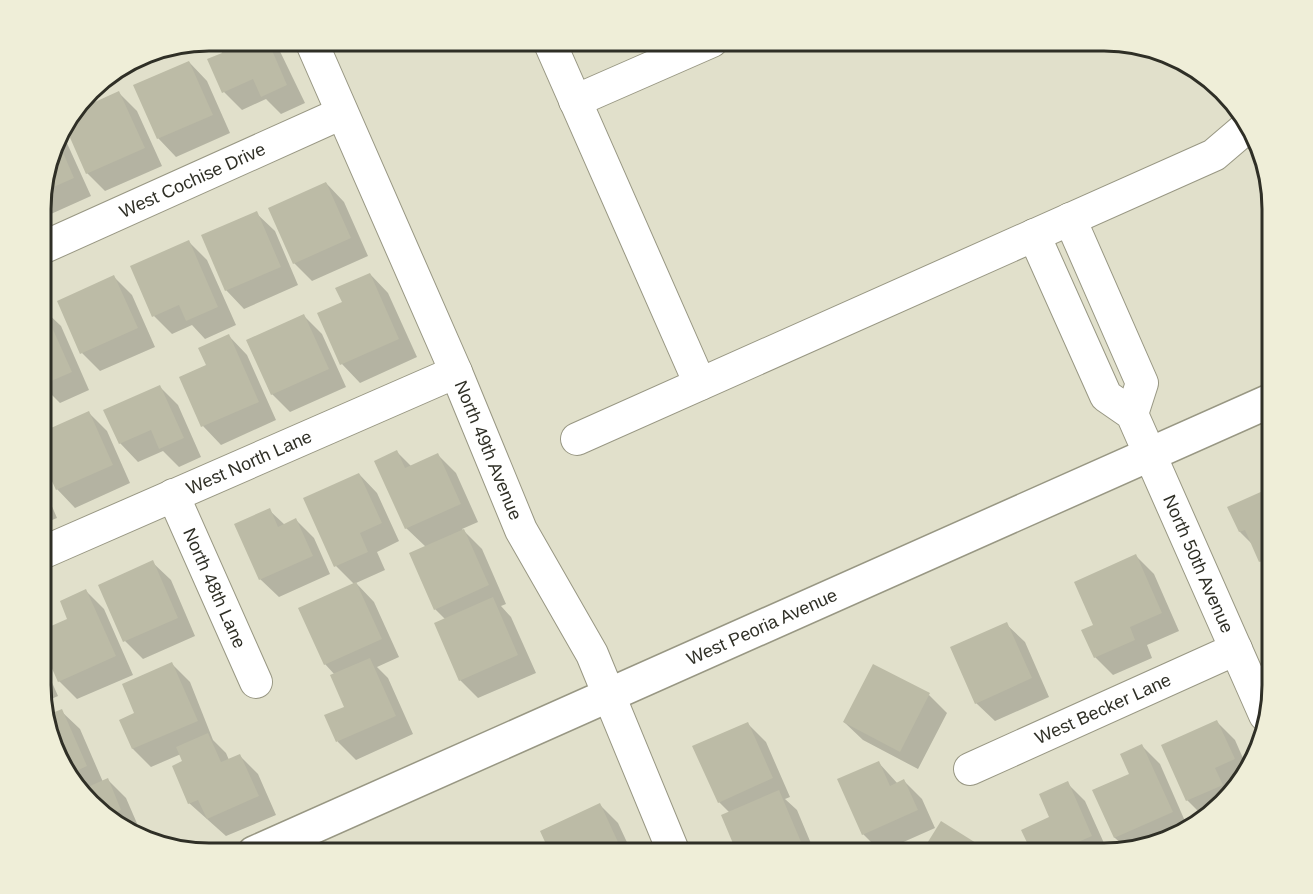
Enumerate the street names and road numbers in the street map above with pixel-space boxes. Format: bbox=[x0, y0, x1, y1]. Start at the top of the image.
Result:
street label: West Cochise Drive bbox=[116, 139, 269, 222]
street label: North 49th Avenue bbox=[451, 378, 526, 523]
street label: West North Lane bbox=[183, 426, 315, 499]
street label: North 50th Avenue bbox=[1159, 492, 1238, 636]
street label: North 48th Lane bbox=[179, 525, 250, 651]
street label: West Peoria Avenue bbox=[684, 585, 840, 669]
street label: West Becker Lane bbox=[1032, 670, 1174, 748]

